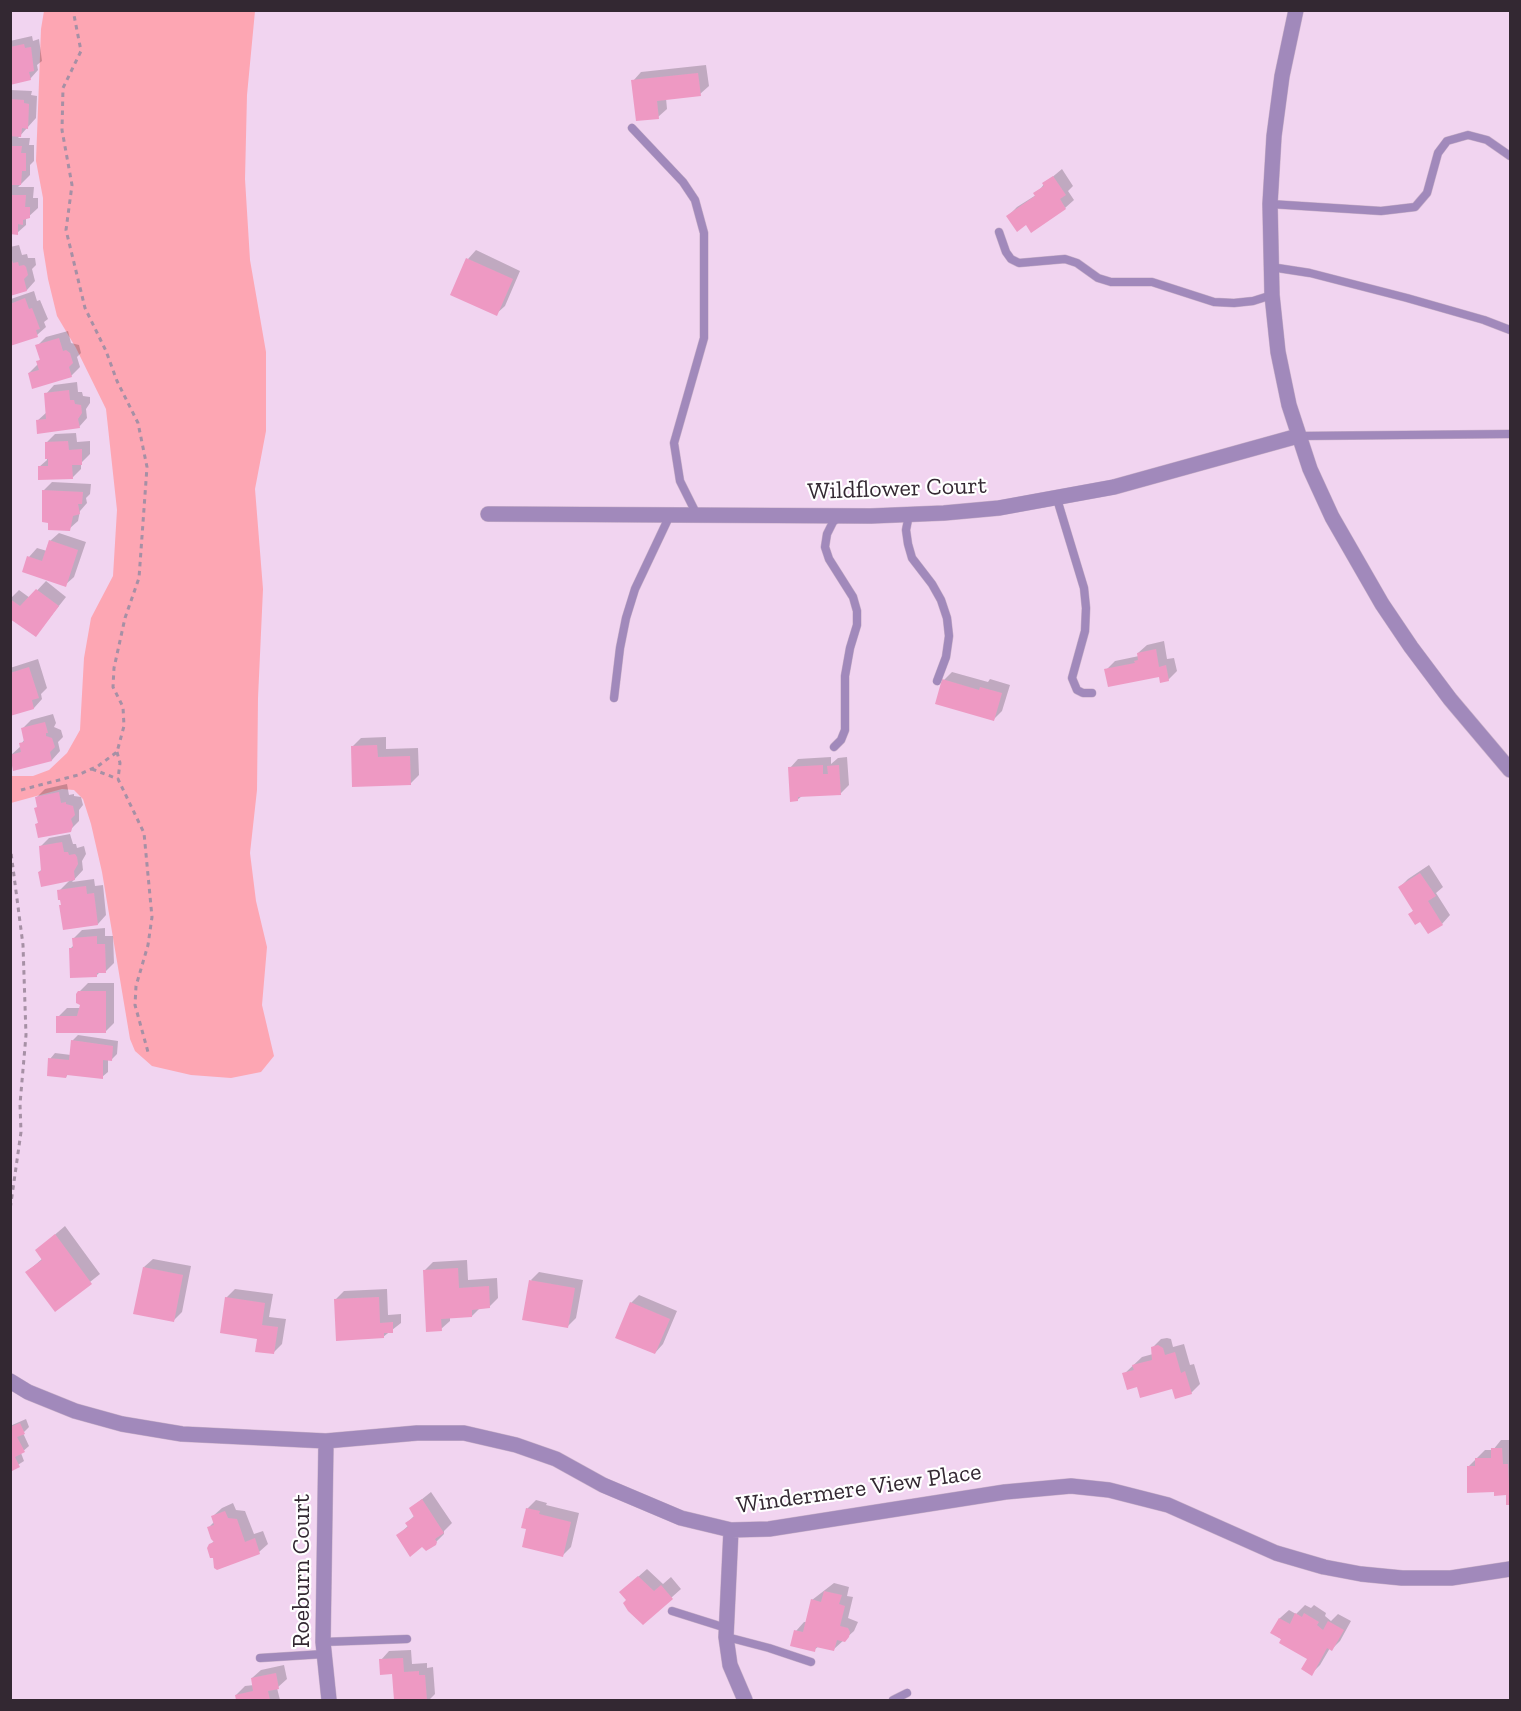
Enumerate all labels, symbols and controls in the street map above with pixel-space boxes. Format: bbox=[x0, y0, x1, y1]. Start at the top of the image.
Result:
street label: Wildflower Court bbox=[807, 471, 987, 507]
street label: Windermere View Place bbox=[735, 1458, 983, 1520]
street label: Roeburn Court bbox=[288, 1494, 316, 1648]

